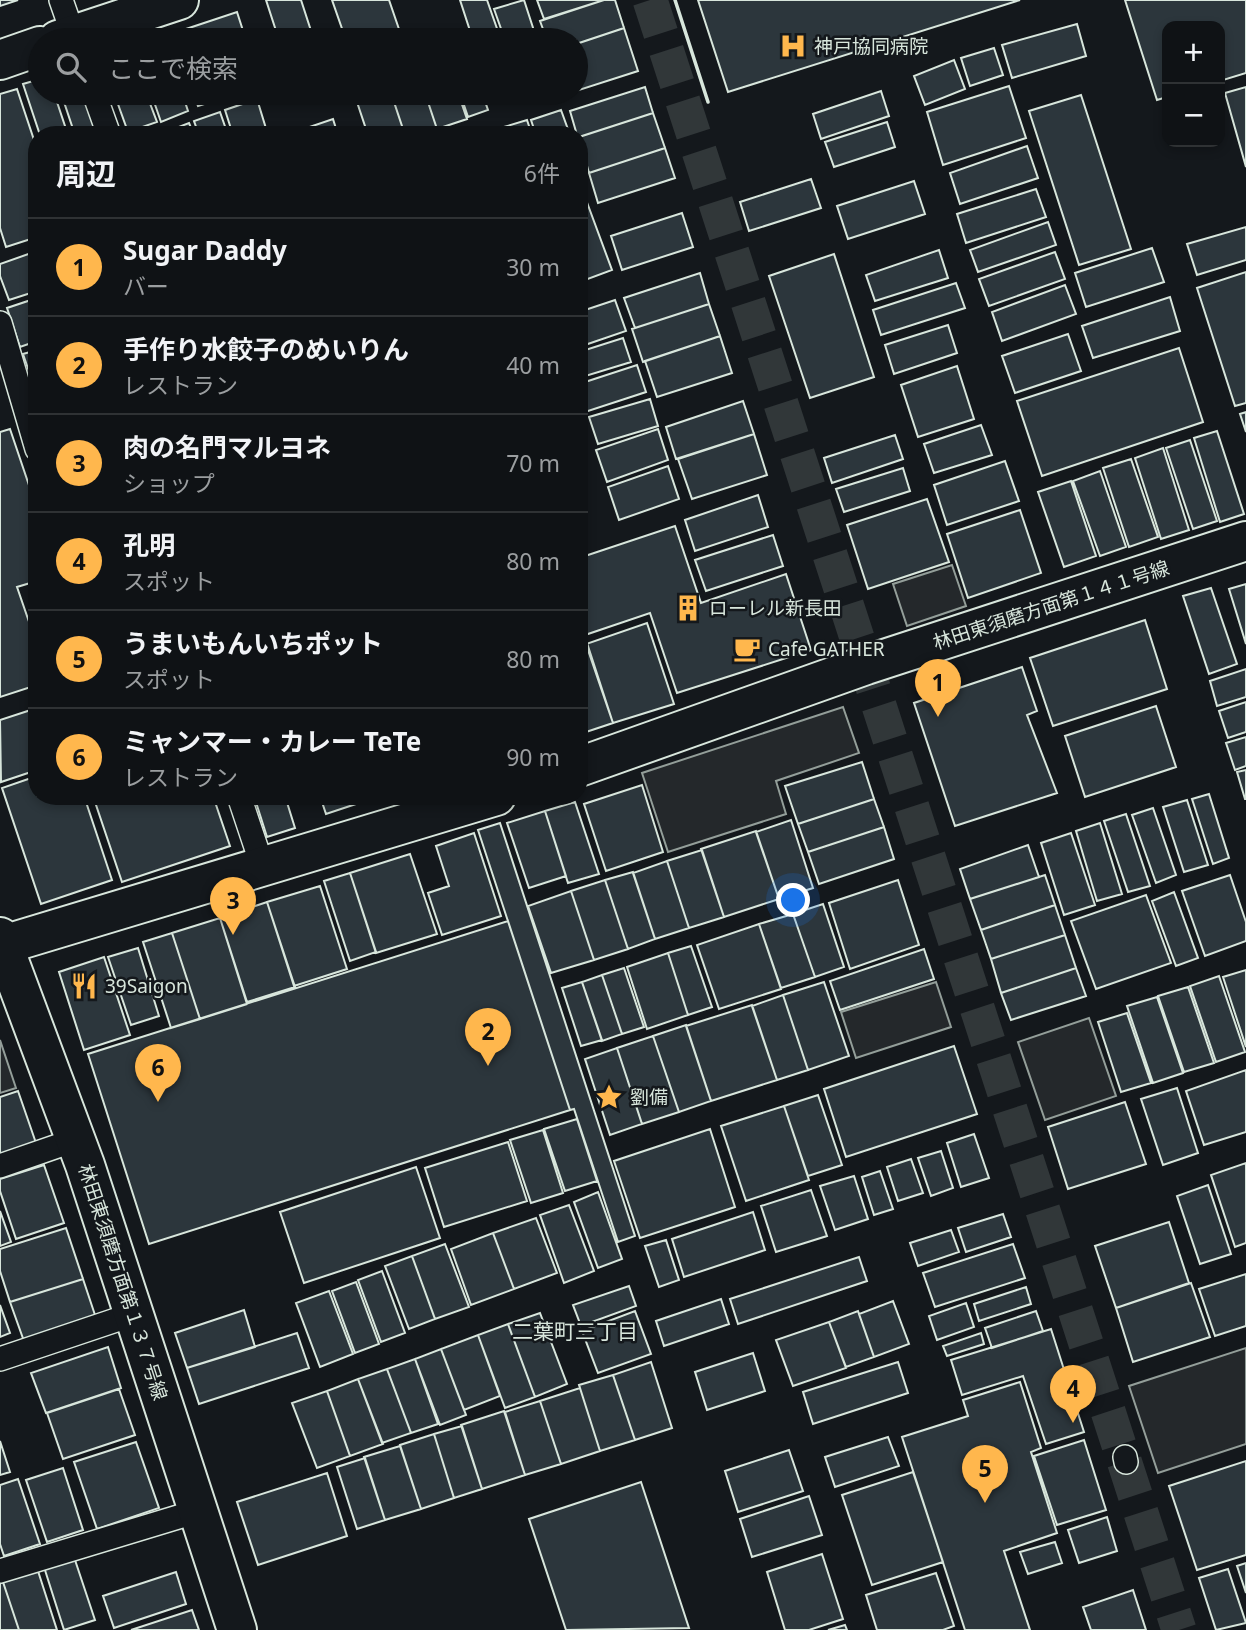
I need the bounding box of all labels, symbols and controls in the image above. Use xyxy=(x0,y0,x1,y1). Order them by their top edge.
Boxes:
map controls xyxy=(1162,21,1225,147)
button: + xyxy=(1162,21,1225,84)
search box xyxy=(28,28,588,105)
hospital icon: 神戸協同病院 xyxy=(778,31,808,61)
place label: 神戸協同病院 xyxy=(814,33,928,59)
icon: search xyxy=(52,48,90,86)
text: ここで検索 xyxy=(108,50,238,86)
button: − xyxy=(1162,84,1225,147)
text: 周辺 xyxy=(56,153,116,194)
text: 6件 xyxy=(524,157,560,189)
text: Sugar Daddy xyxy=(123,232,287,268)
text: 1 xyxy=(72,251,86,283)
text: 30 m xyxy=(506,251,560,283)
text: バー xyxy=(123,270,169,302)
text: 手作り水餃子のめいりん xyxy=(123,331,409,367)
text: 2 xyxy=(72,349,86,381)
text: 40 m xyxy=(506,349,560,381)
text: レストラン xyxy=(123,369,238,401)
text: 肉の名門マルヨネ xyxy=(123,429,331,465)
text: 3 xyxy=(72,447,86,479)
text: 70 m xyxy=(506,447,560,479)
text: ショップ xyxy=(123,467,215,499)
text: 孔明 xyxy=(123,527,175,563)
text: 4 xyxy=(72,545,86,577)
text: 80 m xyxy=(506,545,560,577)
street label: 林田東須磨方面第１４１号線 xyxy=(930,554,1172,656)
text: スポット xyxy=(123,565,215,597)
building icon: ローレル新長田 xyxy=(673,593,703,623)
place label: ローレル新長田 xyxy=(709,595,842,621)
text: うまいもんいちポット xyxy=(123,625,383,661)
cafe icon: Cafe GATHER xyxy=(732,634,762,664)
place label: Cafe GATHER xyxy=(768,636,885,662)
text: 5 xyxy=(72,643,86,675)
text: 80 m xyxy=(506,643,560,675)
pin: 1 xyxy=(915,659,961,717)
text: スポット xyxy=(123,663,215,695)
text: ミャンマー・カレー TeTe xyxy=(123,723,421,759)
text: 6 xyxy=(72,741,86,773)
text: 90 m xyxy=(506,741,560,773)
text: レストラン xyxy=(123,761,238,793)
pin: 3 xyxy=(210,877,256,935)
your location xyxy=(776,883,810,917)
restaurant icon: 39Saigon xyxy=(69,971,99,1001)
place label: 39Saigon xyxy=(105,973,188,999)
pin: 2 xyxy=(465,1008,511,1066)
pin: 6 xyxy=(135,1044,181,1102)
place icon: 劉備 xyxy=(594,1082,624,1112)
place label: 劉備 xyxy=(630,1084,668,1110)
street label: 林田東須磨方面第１３７号線 xyxy=(72,1161,174,1403)
district label: 二葉町三丁目 xyxy=(512,1317,638,1345)
pin: 4 xyxy=(1050,1365,1096,1423)
pin: 5 xyxy=(962,1445,1008,1503)

